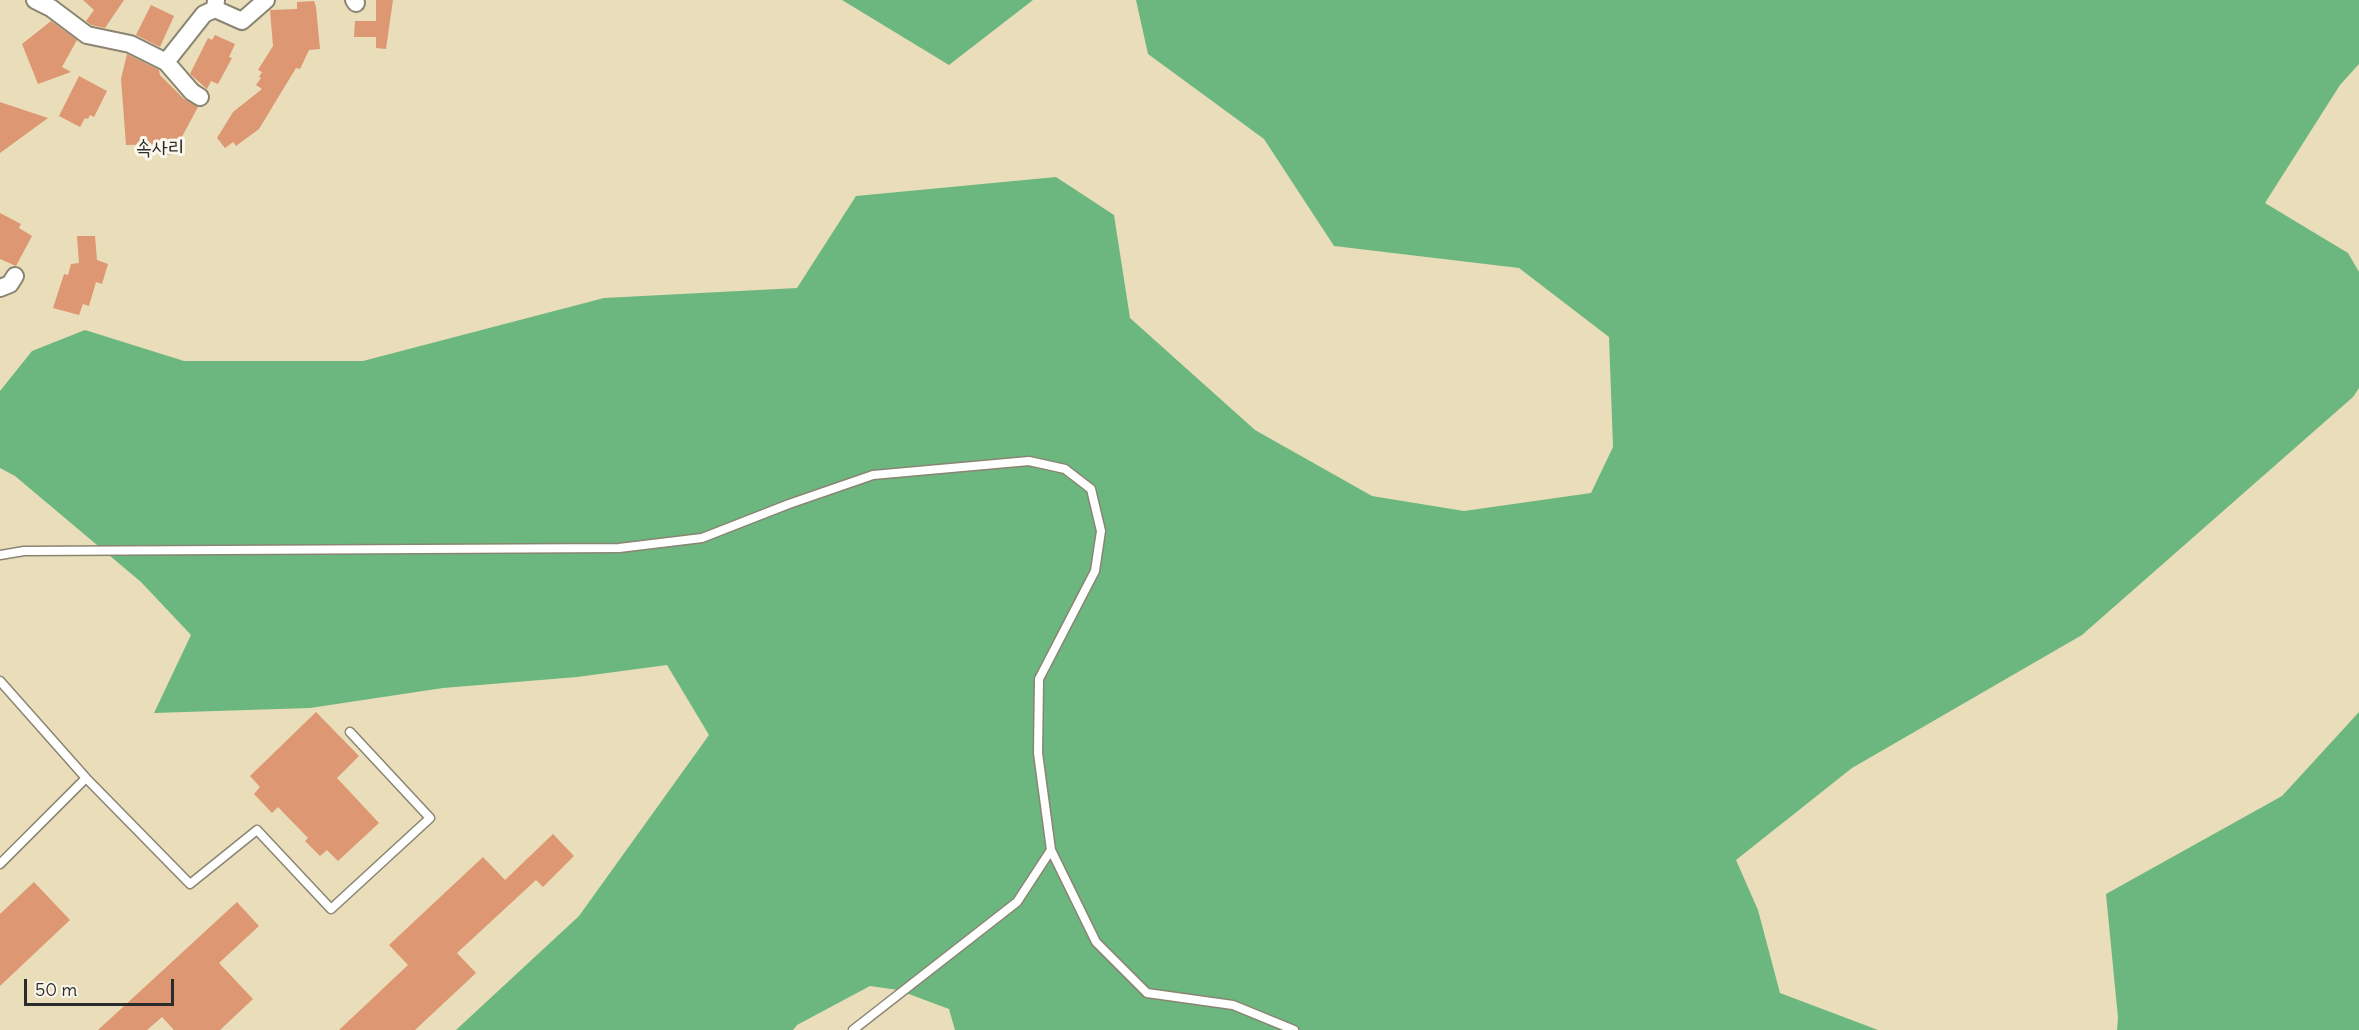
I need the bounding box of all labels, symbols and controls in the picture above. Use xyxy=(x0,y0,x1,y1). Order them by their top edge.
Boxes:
district label: 속사리 xyxy=(136,136,184,160)
scale bar xyxy=(27,967,177,1005)
text: 50 m xyxy=(35,978,77,1001)

